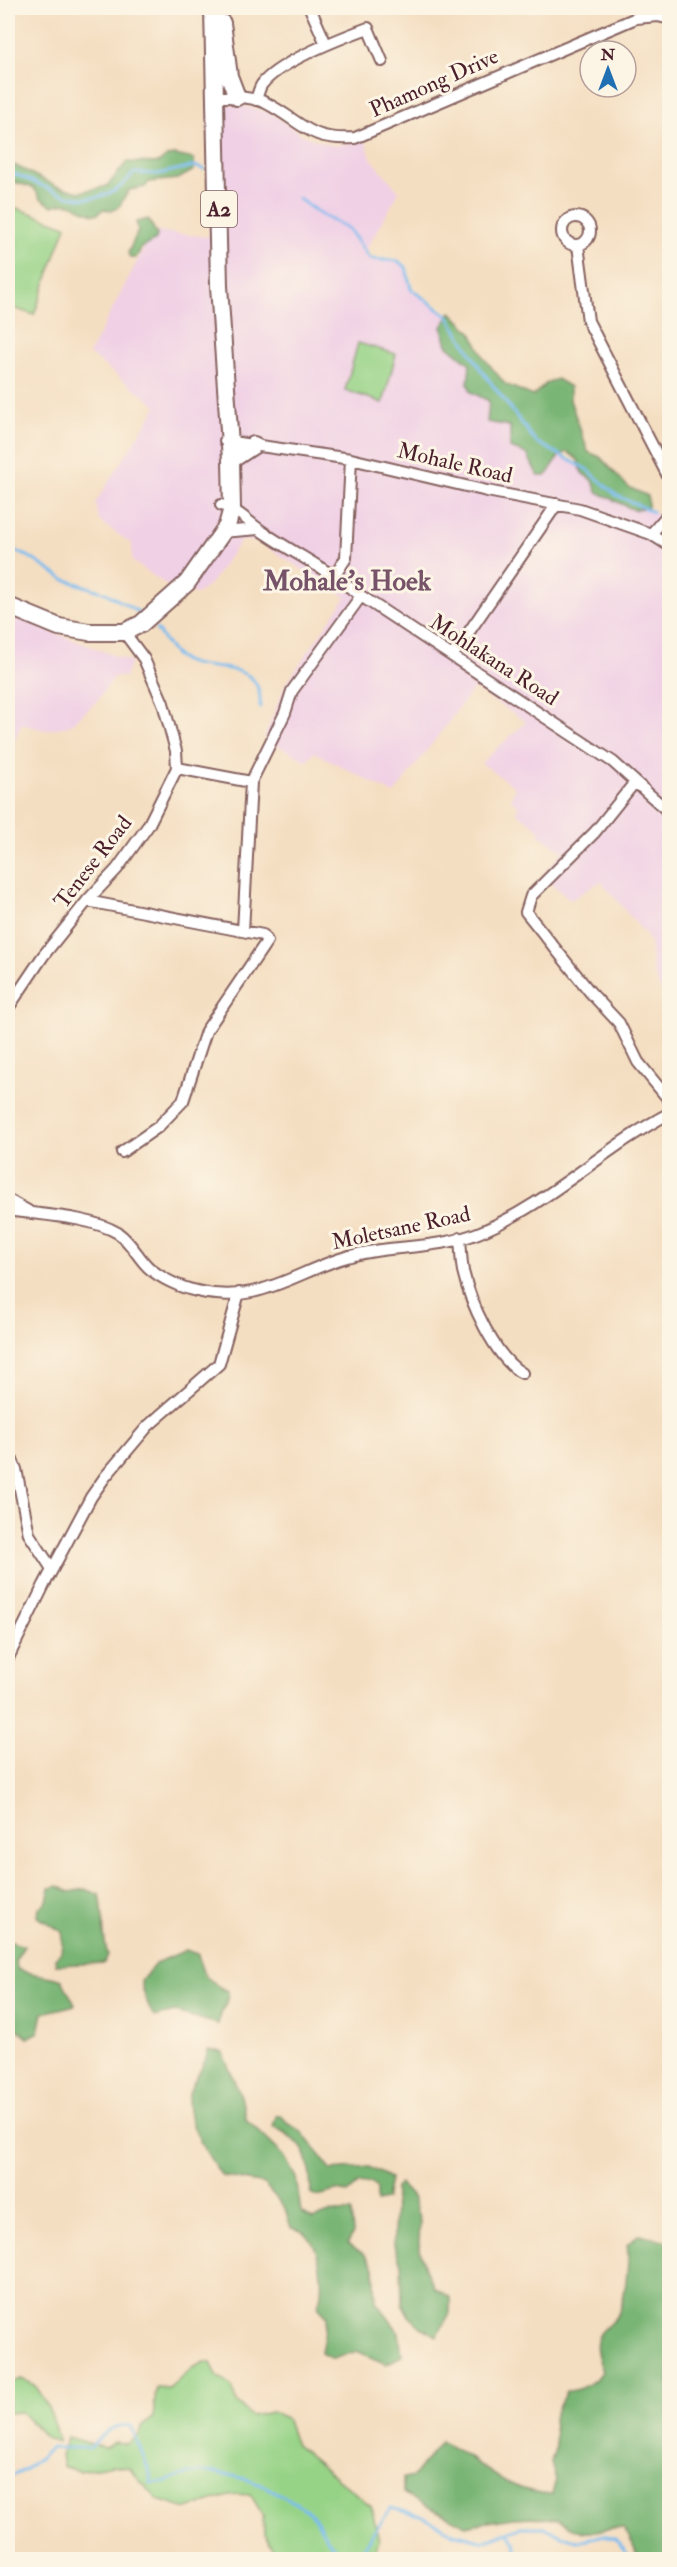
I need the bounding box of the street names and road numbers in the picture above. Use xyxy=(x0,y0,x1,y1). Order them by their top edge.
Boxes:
street label: Phamong Drive xyxy=(365,42,503,124)
road number: A2 xyxy=(201,191,237,227)
street label: Mohale Road xyxy=(395,436,515,490)
street label: Mohlakana Road xyxy=(424,608,564,712)
street label: Tenese Road xyxy=(48,810,138,914)
street label: Moletsane Road xyxy=(329,1200,473,1256)

